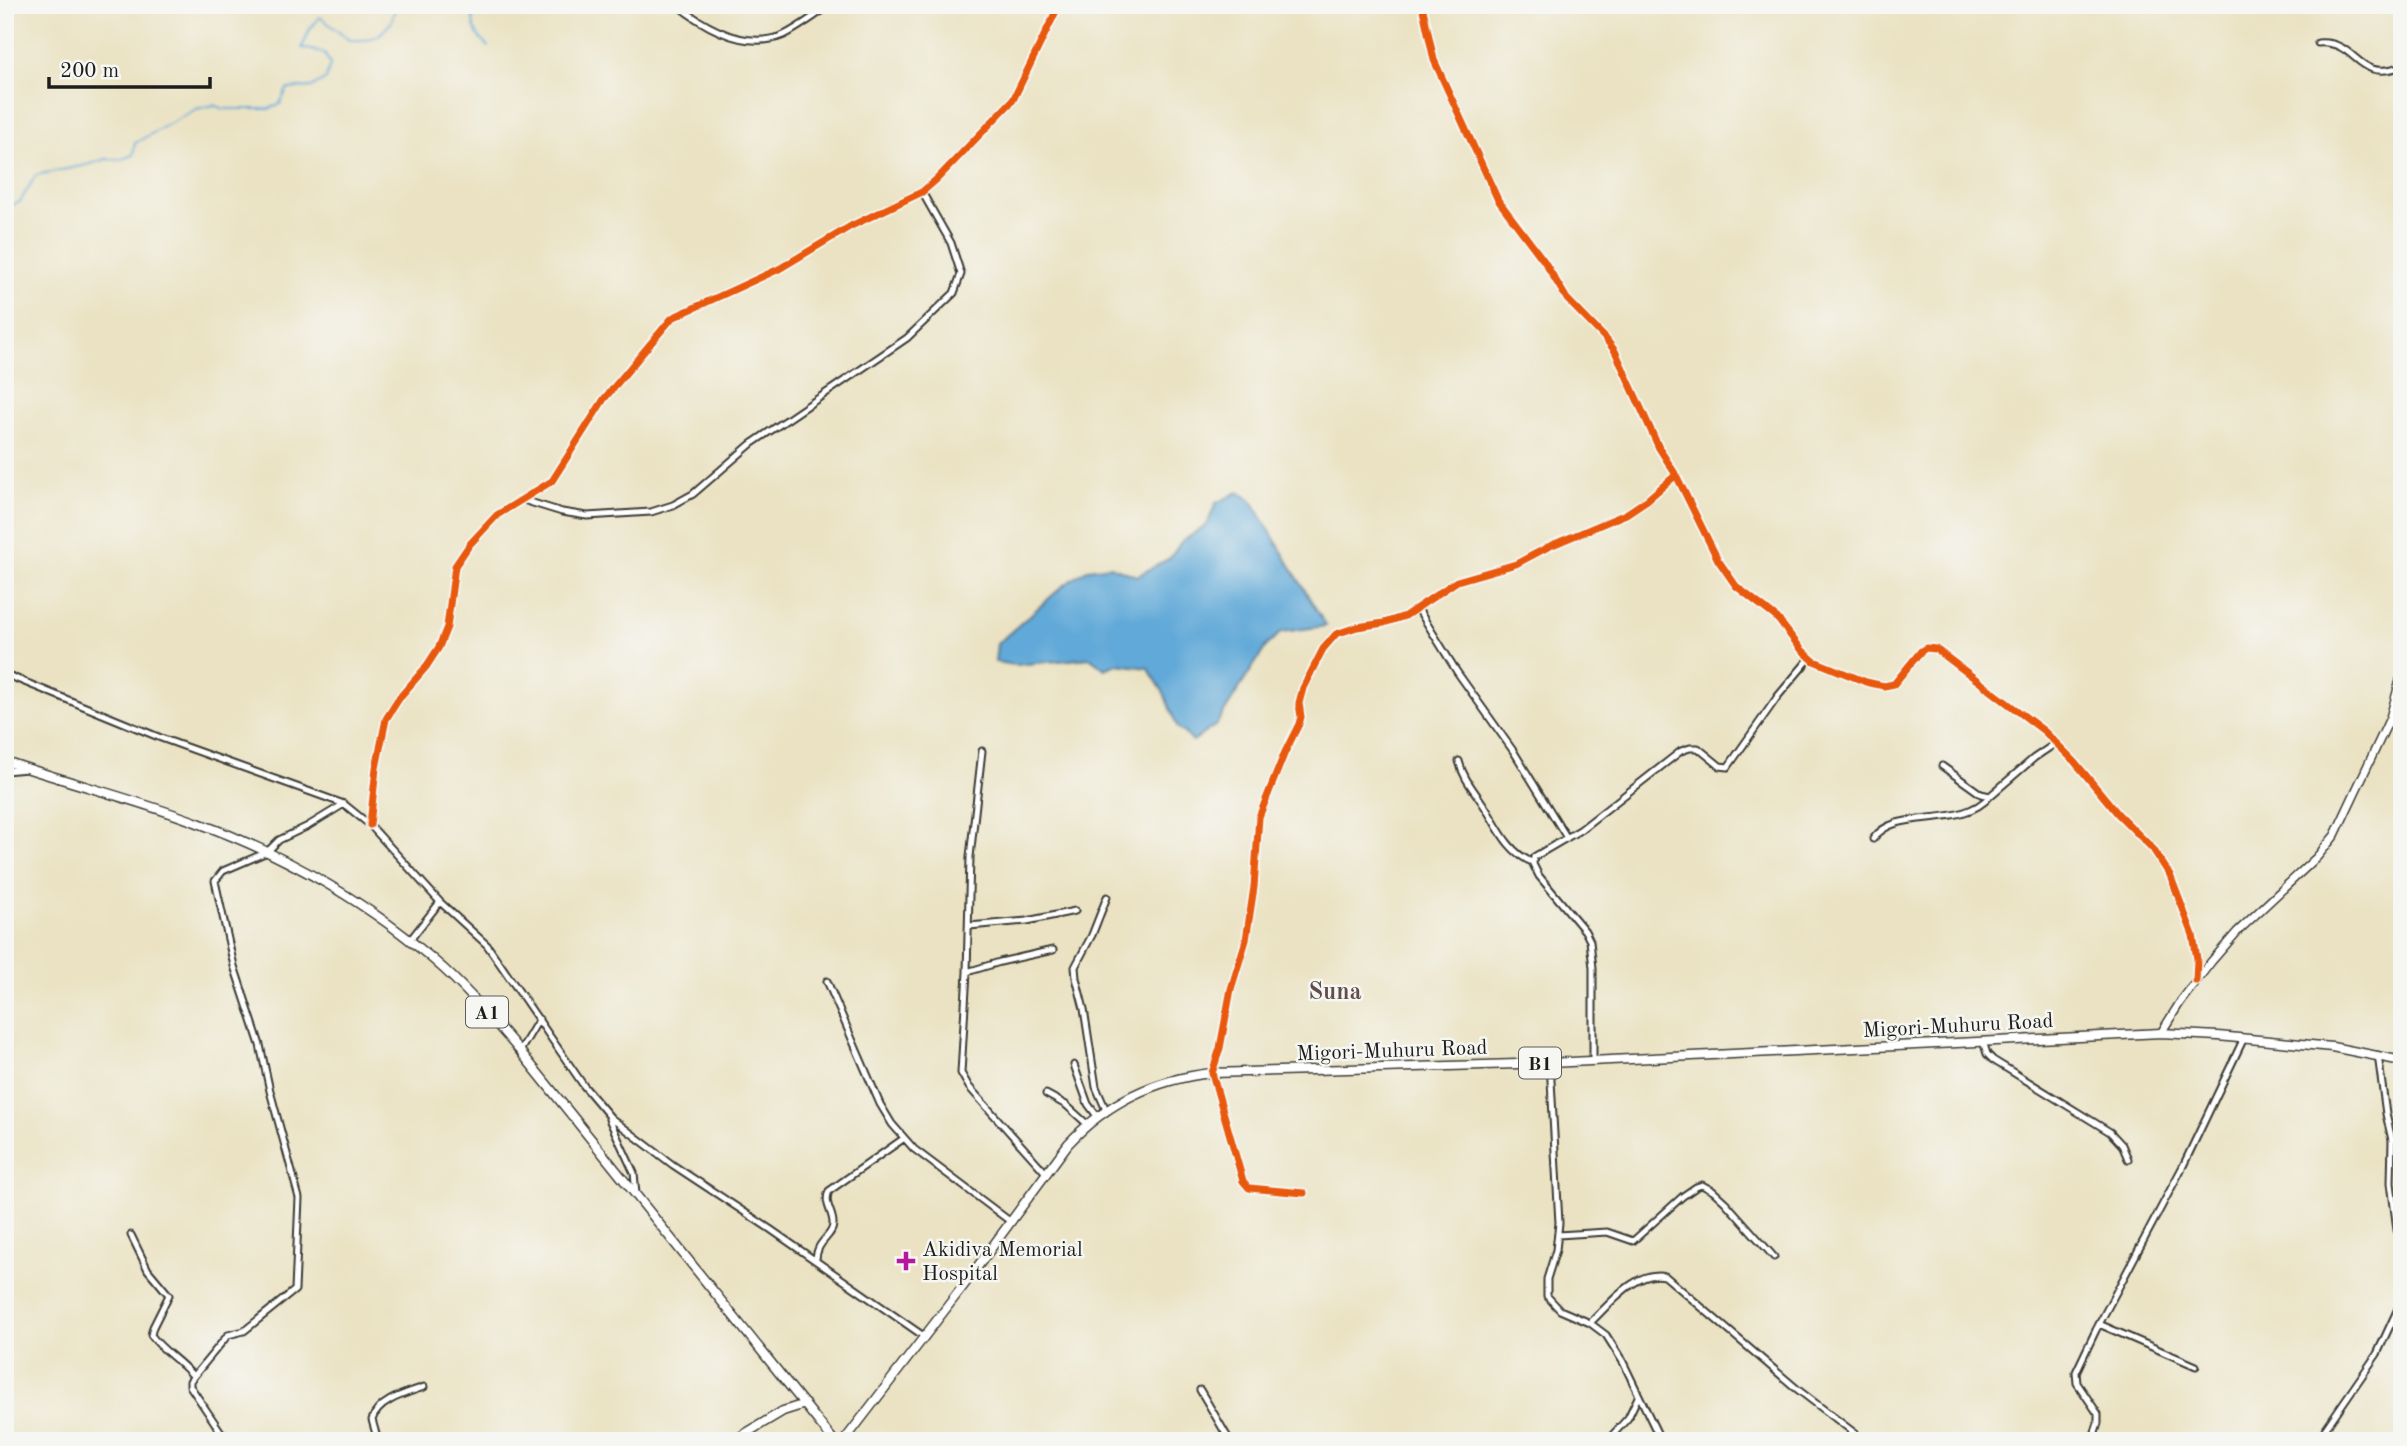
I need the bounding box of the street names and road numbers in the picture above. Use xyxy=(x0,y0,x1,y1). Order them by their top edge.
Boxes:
road number: A1 xyxy=(466,996,508,1028)
street label: Migori-Muhuru Road xyxy=(1862,1011,2054,1042)
street label: Migori-Muhuru Road xyxy=(1296,1038,1488,1065)
road number: B1 xyxy=(1519,1048,1561,1078)

